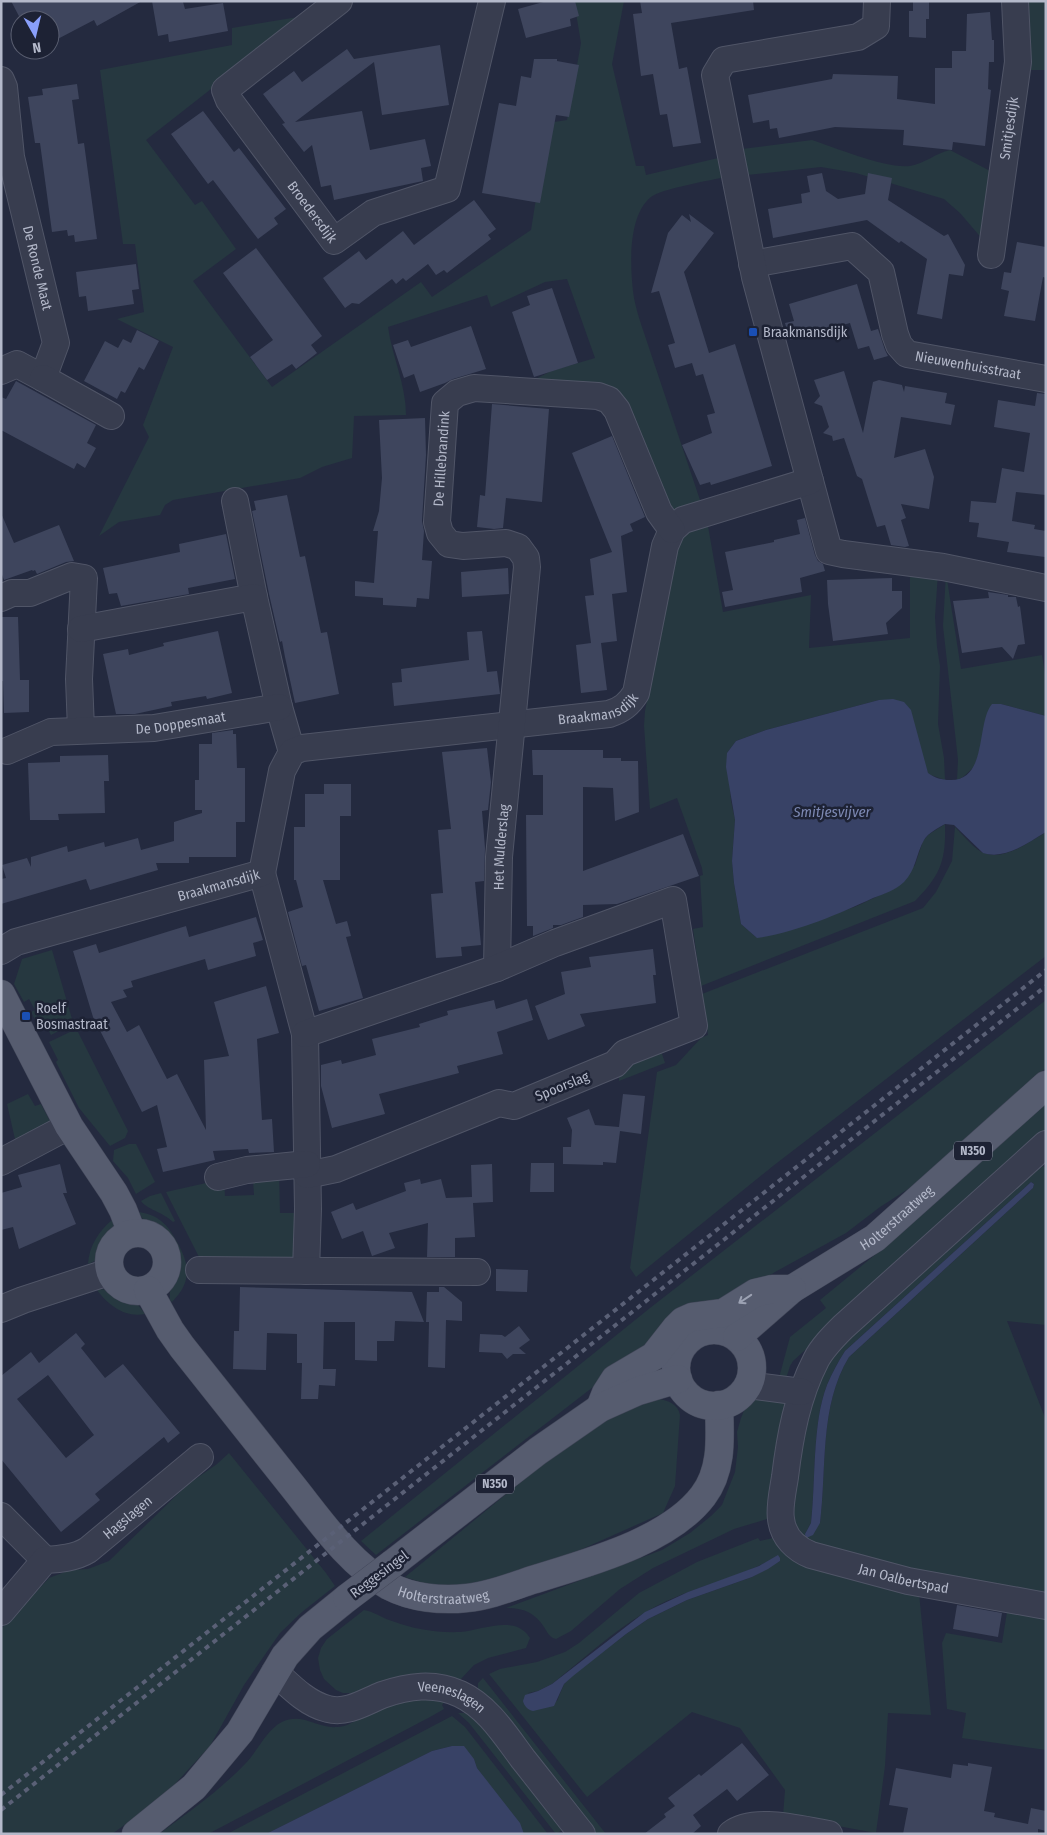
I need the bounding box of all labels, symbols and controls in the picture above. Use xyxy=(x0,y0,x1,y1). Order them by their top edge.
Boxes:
north arrow xyxy=(10,10,60,60)
text: N xyxy=(31,38,42,56)
street label: Smitjesdijk xyxy=(996,95,1022,161)
street label: Broedersdijk xyxy=(283,178,341,247)
street label: De Ronde Maat xyxy=(19,224,56,312)
place label: Braakmansdijk xyxy=(763,324,848,341)
marker: Braakmansdijk xyxy=(747,326,759,338)
street label: Nieuwenhuisstraat xyxy=(914,348,1023,383)
street label: De Hillebrandink xyxy=(430,410,453,507)
street label: Braakmansdijk xyxy=(557,690,642,729)
street label: De Doppesmaat xyxy=(135,708,227,738)
street label: Het Mulderslag xyxy=(490,803,513,890)
water label: Smitjesvijver xyxy=(792,803,872,821)
street label: Braakmansdijk xyxy=(176,866,262,905)
place label: Roelf Bosmastraat xyxy=(36,1000,108,1033)
marker: Roelf Bosmastraat xyxy=(20,1010,32,1022)
street label: Spoorslag xyxy=(533,1068,592,1105)
road number: N350 xyxy=(954,1142,992,1160)
street label: Holterstraatweg xyxy=(857,1182,937,1254)
one-way arrow xyxy=(738,1294,752,1305)
road number: N350 xyxy=(476,1475,514,1494)
street label: Hagslagen xyxy=(100,1492,156,1543)
street label: Reggesingel xyxy=(347,1547,412,1602)
street label: Jan Oalbertspad xyxy=(857,1560,950,1597)
street label: Holterstraatweg xyxy=(395,1583,491,1608)
street label: Veeneslagen xyxy=(417,1678,489,1717)

